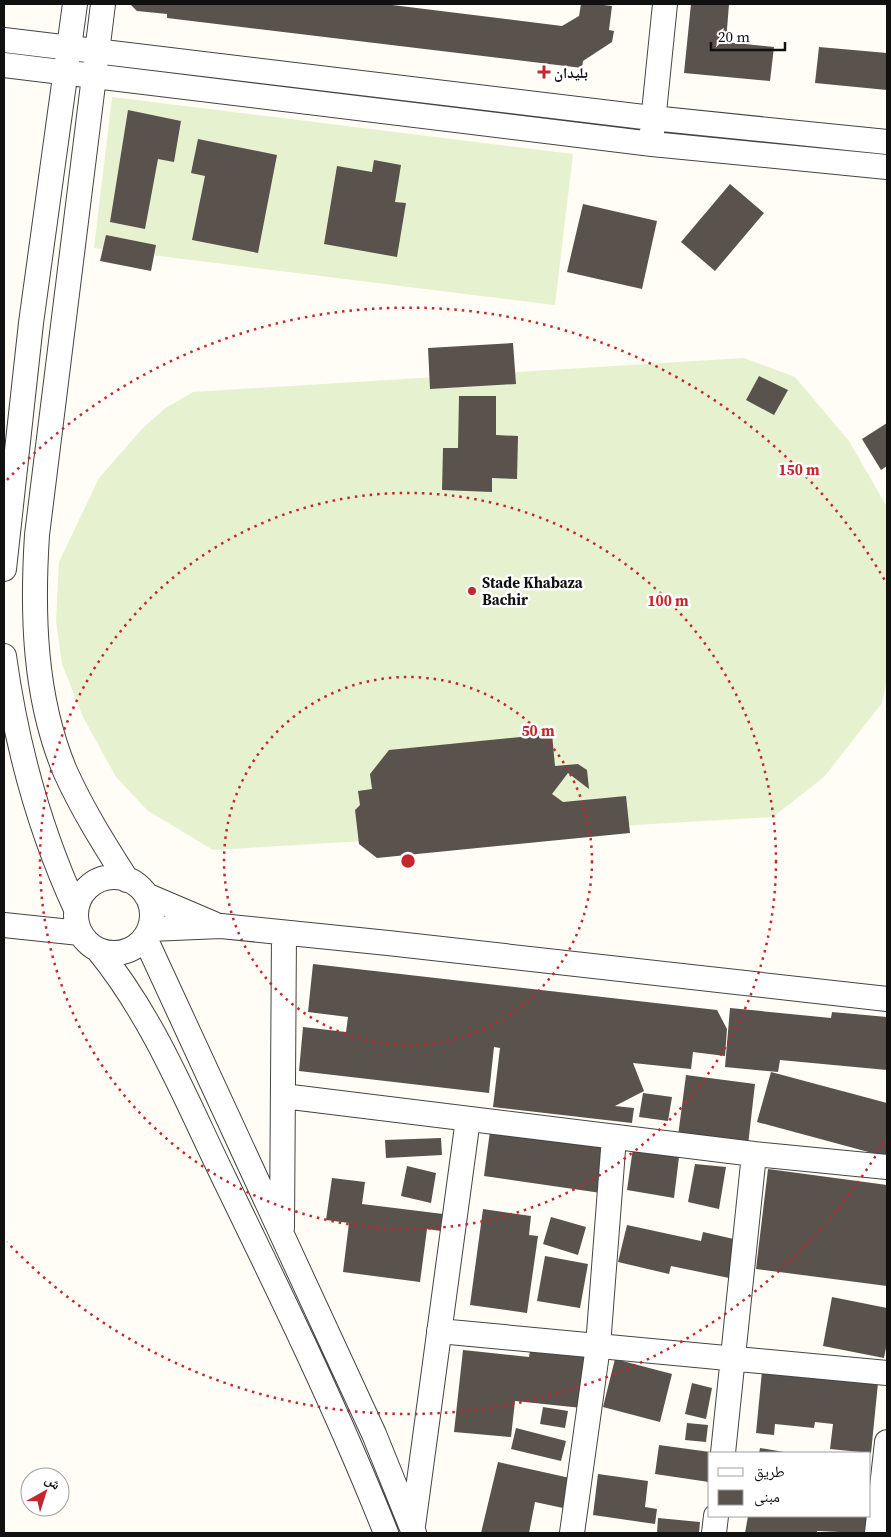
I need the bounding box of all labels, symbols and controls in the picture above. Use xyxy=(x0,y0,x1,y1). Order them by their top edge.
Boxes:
scale bar xyxy=(711,20,785,52)
text: 20 m xyxy=(718,26,750,47)
place label: بليدان xyxy=(554,62,588,83)
marker: بليدان xyxy=(538,66,550,78)
text: 150 m xyxy=(778,459,820,480)
place label: Stade Khabaza Bachir xyxy=(482,572,584,610)
marker: Stade Khabaza Bachir xyxy=(466,585,478,597)
text: 100 m xyxy=(647,590,689,611)
text: 50 m xyxy=(521,720,555,741)
centre of rings xyxy=(399,852,417,870)
legend xyxy=(708,1452,871,1517)
text: طريق xyxy=(754,1461,785,1482)
north arrow xyxy=(20,1467,70,1517)
text: ش xyxy=(41,1469,65,1494)
text: مبنى xyxy=(754,1486,780,1507)

